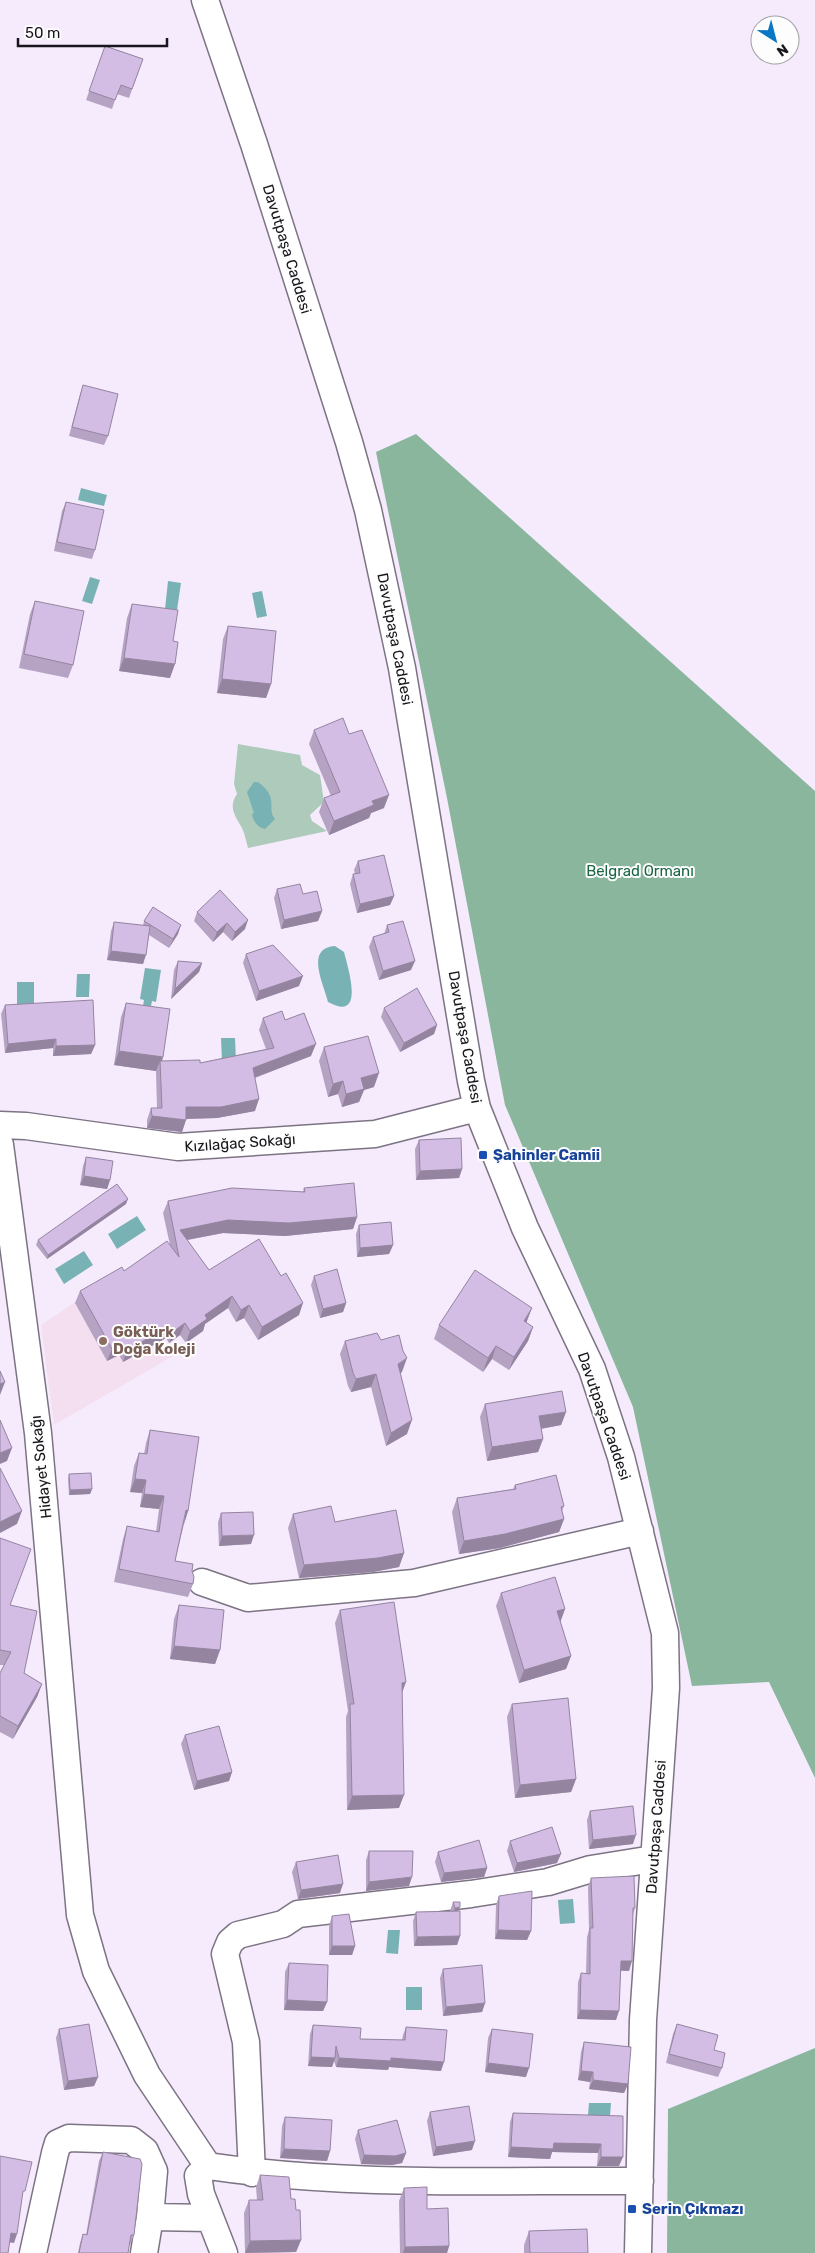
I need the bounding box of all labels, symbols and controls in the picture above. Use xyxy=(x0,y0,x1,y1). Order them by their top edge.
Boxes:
scale bar xyxy=(18,15,166,47)
north arrow xyxy=(750,15,800,65)
text: 50 m xyxy=(25,24,60,42)
text: N xyxy=(773,40,791,60)
street label: Davutpaşa Caddesi xyxy=(259,182,315,316)
street label: Davutpaşa Caddesi xyxy=(373,571,417,707)
park label: Belgrad Ormanı xyxy=(586,862,694,880)
street label: Davutpaşa Caddesi xyxy=(444,969,486,1105)
street label: Kızılağaç Sokağı xyxy=(184,1130,296,1156)
place label: Şahinler Camii xyxy=(493,1146,600,1164)
marker: Şahinler Camii xyxy=(477,1149,489,1161)
place label: Göktürk Doğa Koleji xyxy=(113,1323,195,1358)
marker: Göktürk Doğa Koleji xyxy=(97,1335,109,1347)
street label: Davutpaşa Caddesi xyxy=(574,1350,634,1482)
street label: Hidayet Sokağı xyxy=(27,1415,55,1519)
street label: Davutpaşa Caddesi xyxy=(642,1759,670,1895)
place label: Serin Çıkmazı xyxy=(642,2200,744,2218)
marker: Serin Çıkmazı xyxy=(626,2203,638,2215)

